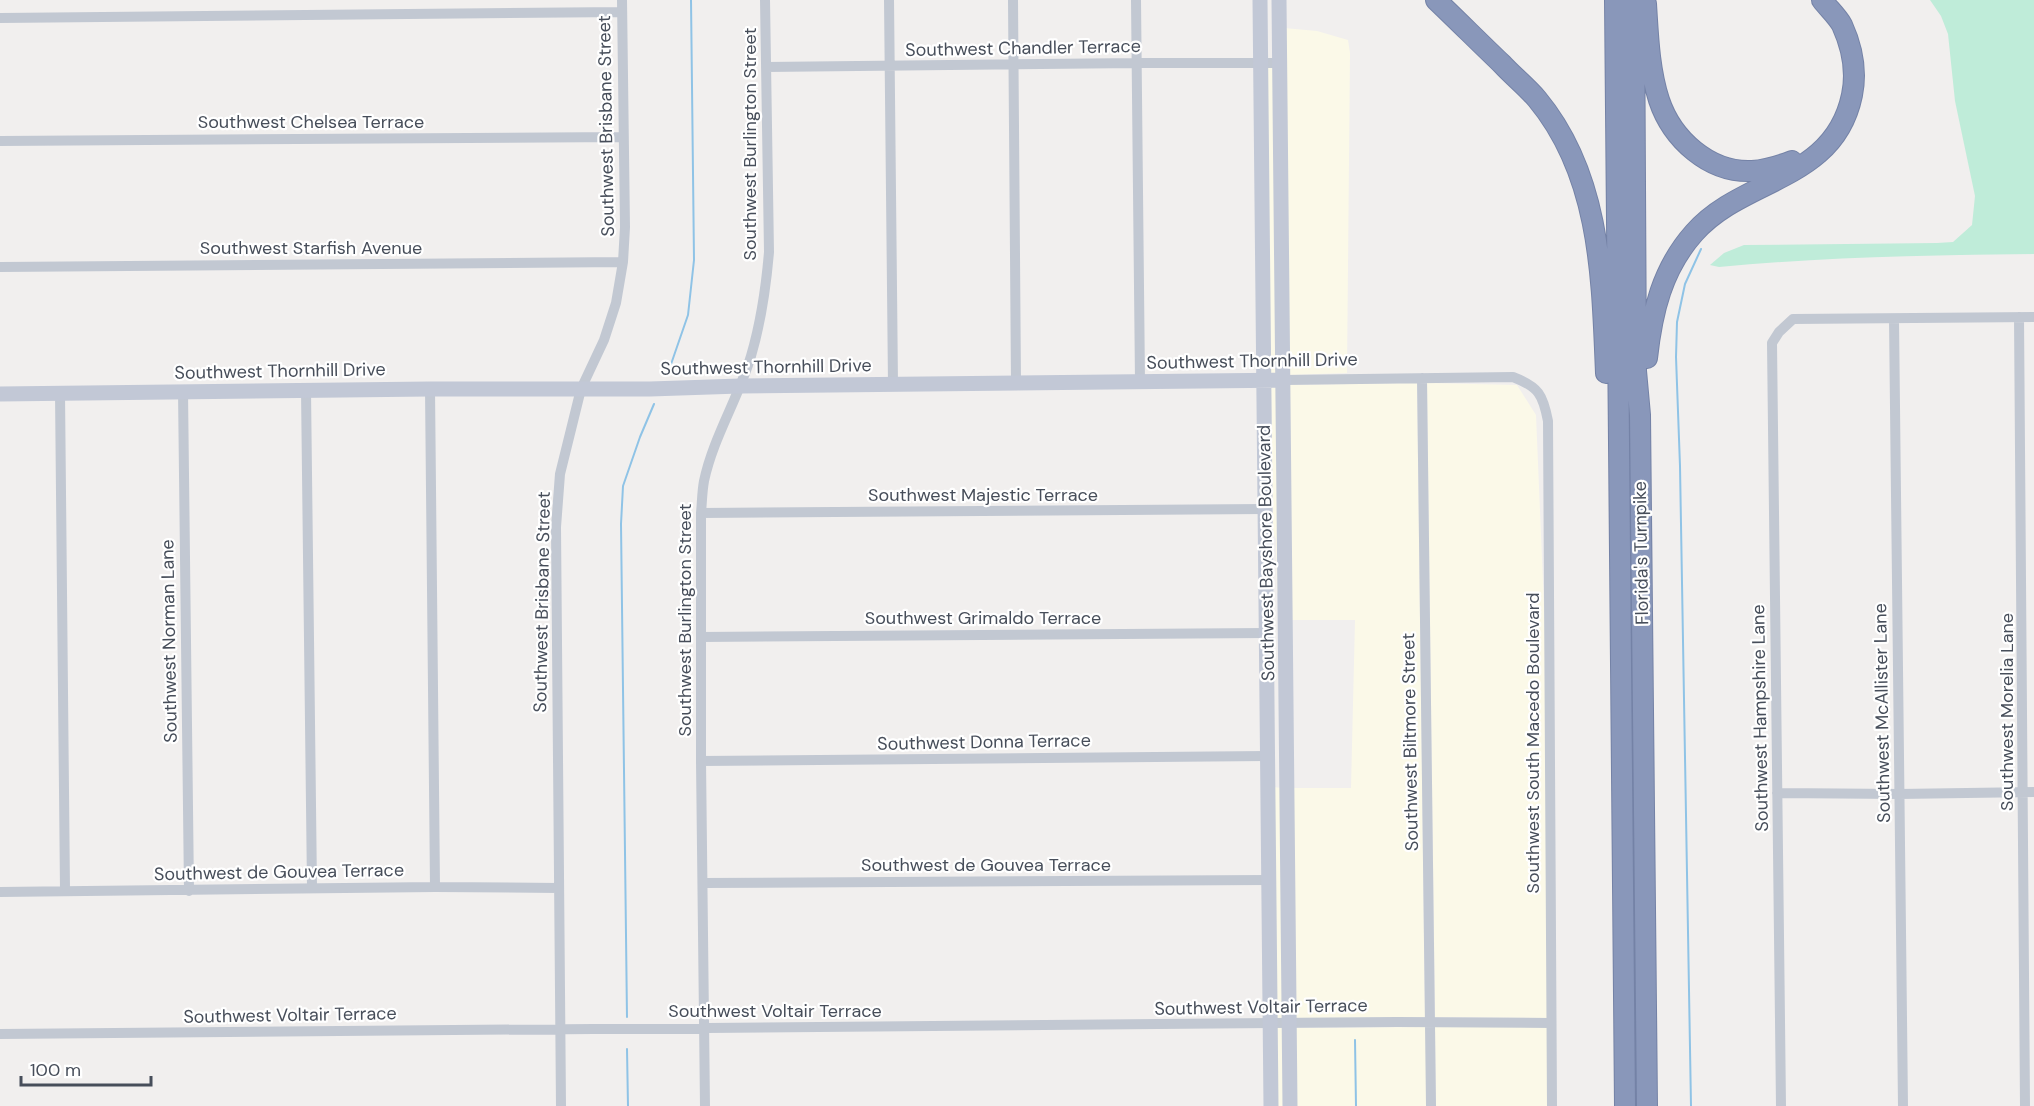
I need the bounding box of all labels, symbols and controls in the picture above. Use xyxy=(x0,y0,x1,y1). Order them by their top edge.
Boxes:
street label: Southwest Brisbane Street xyxy=(592,15,620,237)
street label: Southwest Burlington Street xyxy=(738,27,762,261)
street label: Southwest Chandler Terrace xyxy=(905,34,1141,62)
street label: Southwest Chelsea Terrace xyxy=(198,110,424,134)
street label: Southwest Starfish Avenue xyxy=(200,236,422,260)
street label: Southwest Thornhill Drive xyxy=(1146,347,1358,375)
street label: Southwest Thornhill Drive xyxy=(660,353,872,381)
street label: Southwest Thornhill Drive xyxy=(174,357,386,385)
street label: Southwest Bayshore Boulevard xyxy=(1252,425,1280,681)
street label: Florida's Turnpike xyxy=(1628,481,1654,625)
street label: Southwest Majestic Terrace xyxy=(868,483,1098,507)
street label: Southwest Brisbane Street xyxy=(528,491,556,713)
street label: Southwest Burlington Street xyxy=(673,503,697,737)
street label: Southwest Norman Lane xyxy=(155,539,183,743)
street label: Southwest South Macedo Boulevard xyxy=(1521,593,1545,893)
street label: Southwest McAllister Lane xyxy=(1868,603,1896,823)
street label: Southwest Hampshire Lane xyxy=(1746,604,1774,832)
street label: Southwest Grimaldo Terrace xyxy=(865,606,1101,630)
street label: Southwest Morelia Lane xyxy=(1995,613,2019,811)
street label: Southwest Biltmore Street xyxy=(1396,633,1424,851)
street label: Southwest Donna Terrace xyxy=(877,728,1091,756)
street label: Southwest de Gouvea Terrace xyxy=(861,853,1111,877)
street label: Southwest de Gouvea Terrace xyxy=(154,858,404,886)
street label: Southwest Voltair Terrace xyxy=(1154,993,1368,1021)
street label: Southwest Voltair Terrace xyxy=(668,999,882,1023)
street label: Southwest Voltair Terrace xyxy=(183,1001,397,1029)
scale bar xyxy=(21,1049,152,1087)
text: 100 m xyxy=(30,1058,81,1082)

